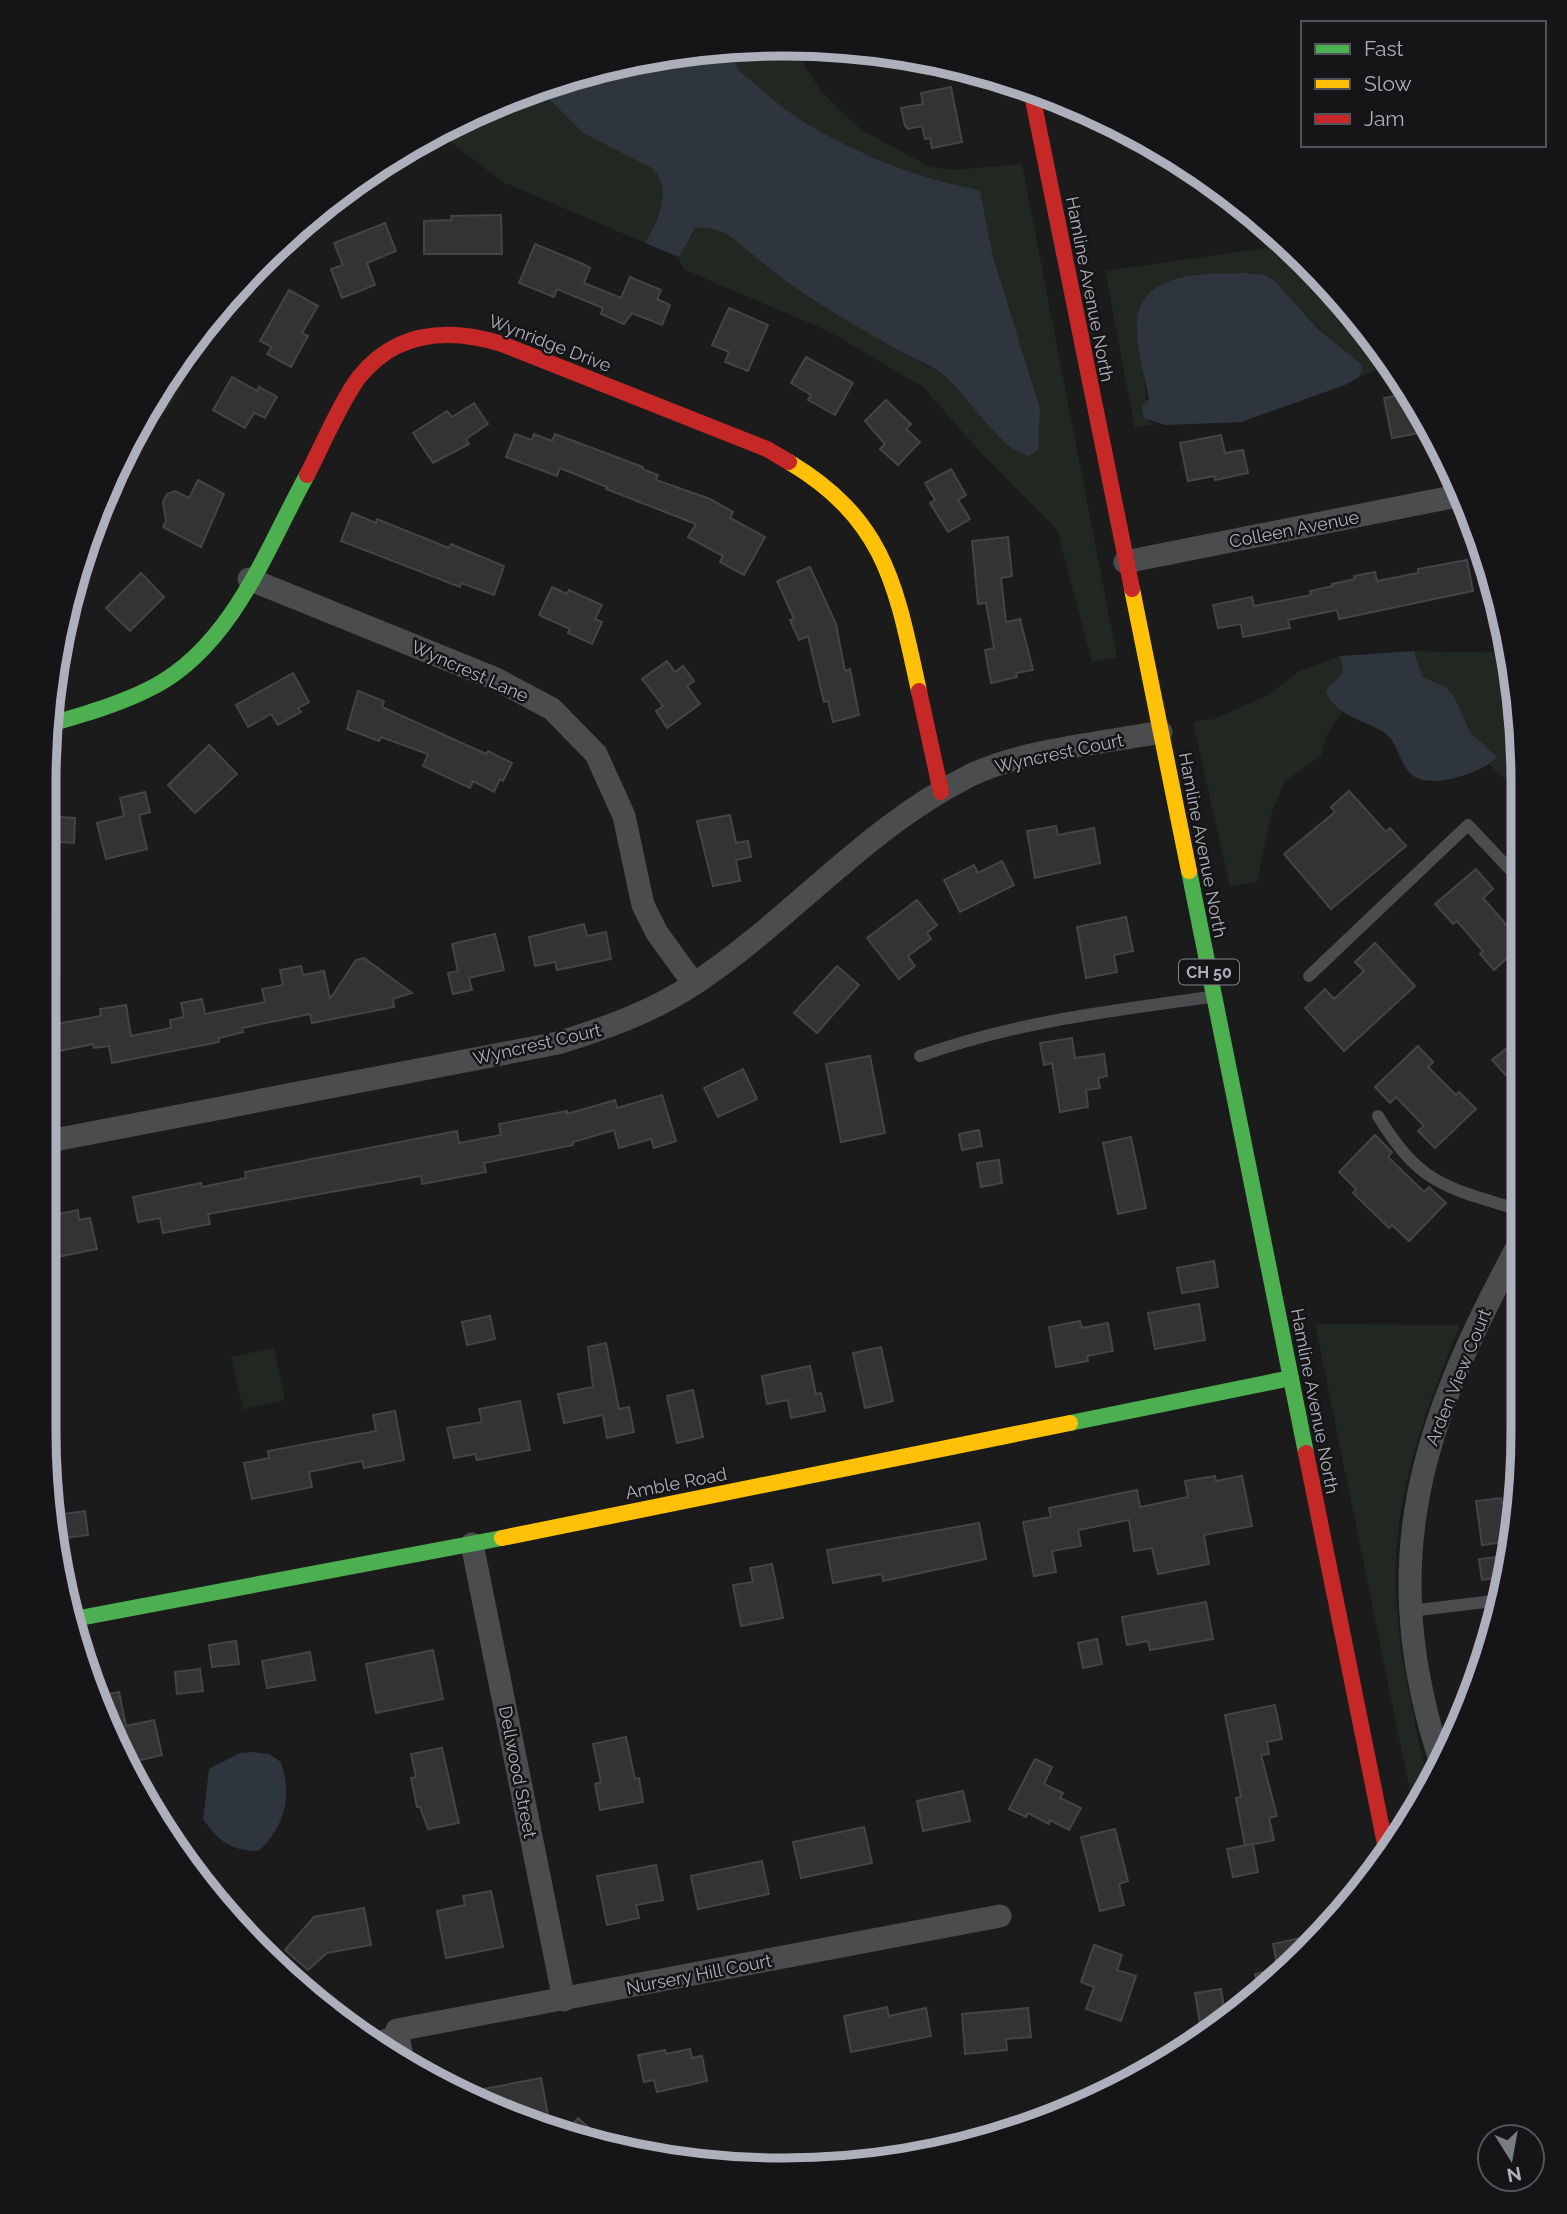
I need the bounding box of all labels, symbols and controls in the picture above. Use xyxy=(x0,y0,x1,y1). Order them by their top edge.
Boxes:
legend xyxy=(1301,21,1546,147)
text: Fast xyxy=(1364,36,1404,61)
text: Slow xyxy=(1364,71,1412,96)
text: Jam xyxy=(1364,106,1405,131)
street label: Hamline Avenue North xyxy=(1062,194,1118,384)
street label: Wynridge Drive xyxy=(486,310,615,376)
street label: Colleen Avenue xyxy=(1227,506,1361,552)
street label: Wyncrest Lane xyxy=(408,636,532,706)
street label: Wyncrest Court xyxy=(993,729,1125,777)
street label: Hamline Avenue North xyxy=(1175,750,1231,940)
road number: CH 50 xyxy=(1179,960,1239,984)
street label: Wyncrest Court xyxy=(471,1019,603,1069)
street label: Arden View Court xyxy=(1421,1305,1495,1449)
street label: Hamline Avenue North xyxy=(1287,1306,1343,1496)
street label: Amble Road xyxy=(623,1463,729,1503)
street label: Dellwood Street xyxy=(495,1704,541,1840)
street label: Nursery Hill Court xyxy=(625,1950,773,1998)
north arrow xyxy=(1476,2123,1546,2193)
text: N xyxy=(1505,2163,1523,2187)

